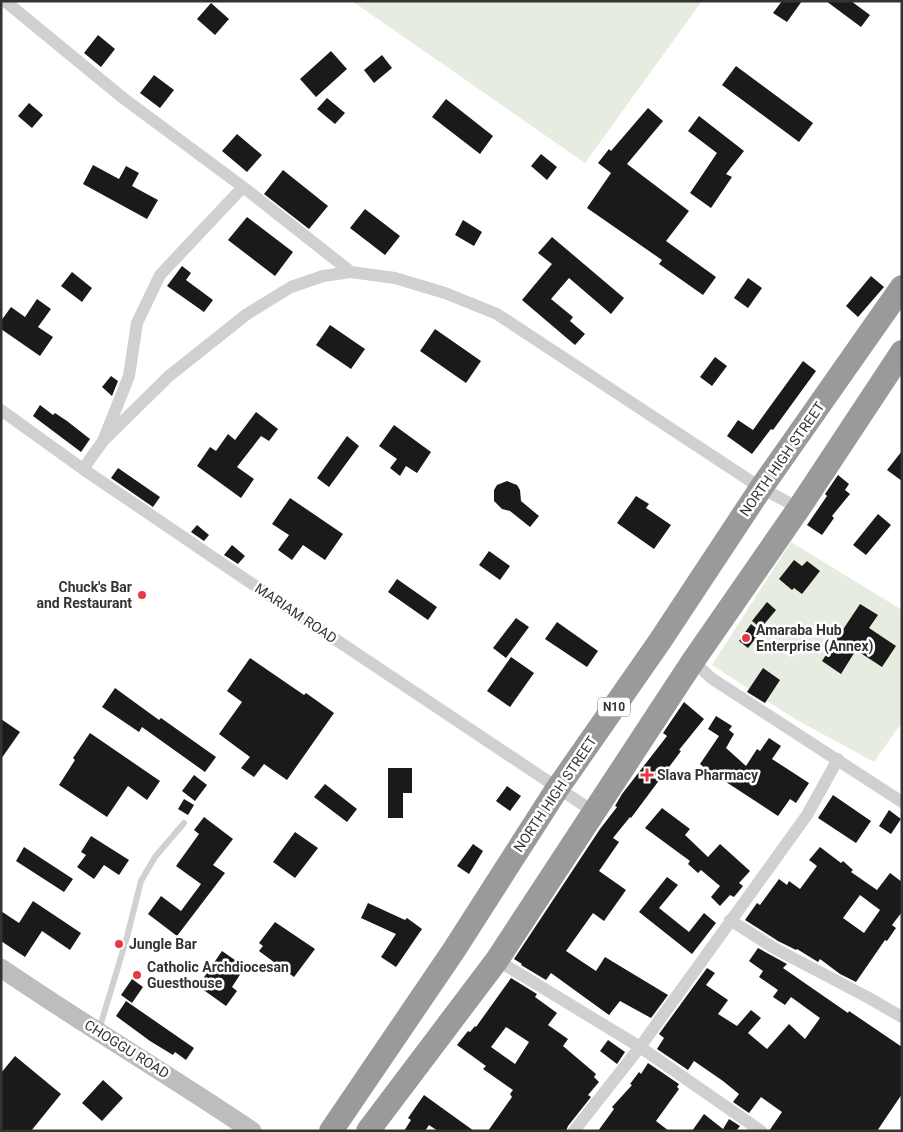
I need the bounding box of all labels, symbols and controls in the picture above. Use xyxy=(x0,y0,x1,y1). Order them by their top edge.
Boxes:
street label: NORTH HIGH STREET xyxy=(736,398,828,519)
place label: Chuck's Bar and Restaurant xyxy=(37,579,132,611)
street label: MARIAM ROAD xyxy=(252,580,340,646)
marker: Chuck's Bar and Restaurant xyxy=(136,589,148,601)
place label: Amaraba Hub Enterprise (Annex) xyxy=(756,622,874,655)
marker: Amaraba Hub Enterprise (Annex) xyxy=(740,632,752,644)
road number: N10 xyxy=(598,698,630,716)
street label: NORTH HIGH STREET xyxy=(510,733,600,855)
place label: Slava Pharmacy xyxy=(657,767,759,783)
marker: Slava Pharmacy xyxy=(641,769,653,781)
place label: Jungle Bar xyxy=(129,936,197,952)
marker: Jungle Bar xyxy=(113,938,125,950)
place label: Catholic Archdiocesan Guesthouse xyxy=(147,959,289,991)
marker: Catholic Archdiocesan Guesthouse xyxy=(131,969,143,981)
street label: CHOGGU ROAD xyxy=(82,1017,172,1081)

